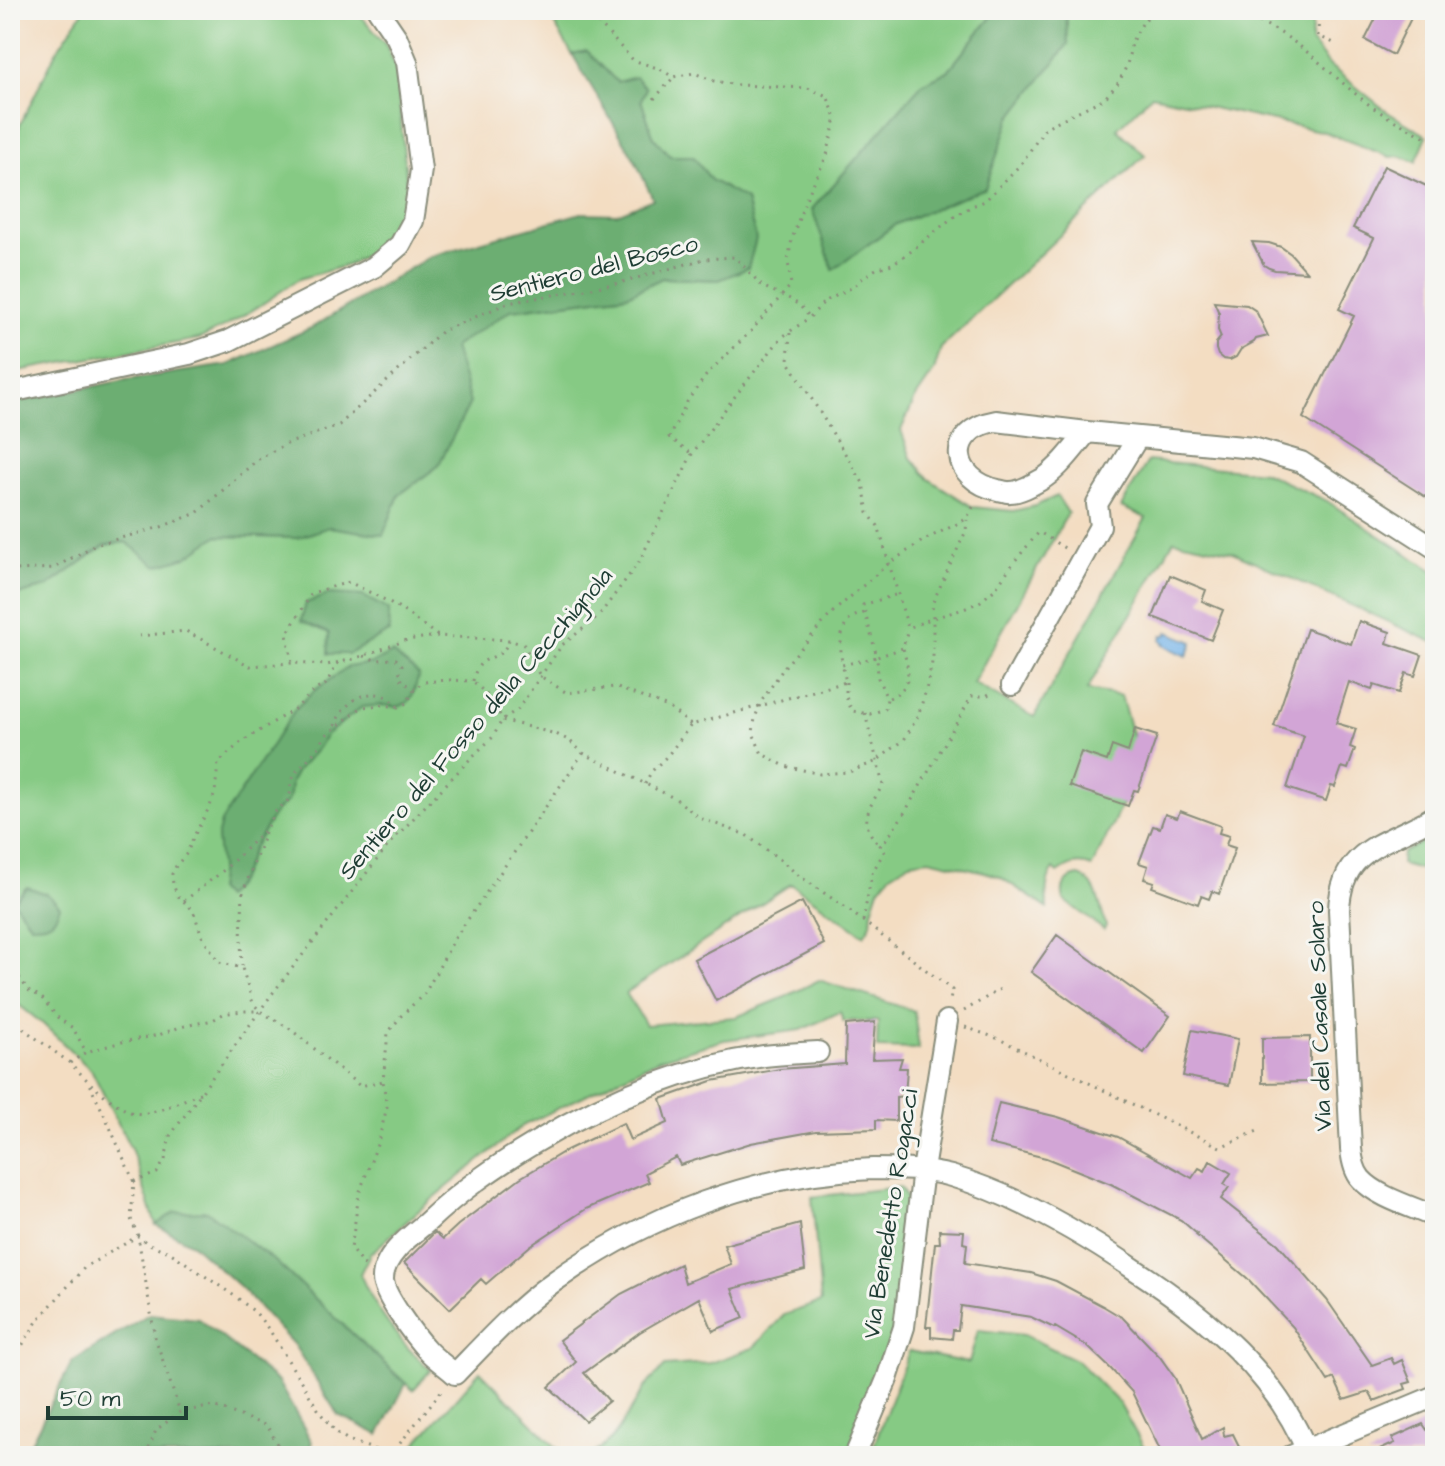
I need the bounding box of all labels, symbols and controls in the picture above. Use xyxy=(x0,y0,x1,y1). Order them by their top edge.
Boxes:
street label: Sentiero del Bosco xyxy=(487,227,702,311)
street label: Sentiero del Fosso della Cecchignola xyxy=(331,561,622,888)
street label: Via del Casale Solaro xyxy=(1299,900,1341,1132)
street label: Via Benedetto Rogacci xyxy=(854,1086,929,1342)
scale bar xyxy=(48,1370,186,1420)
text: 50 m xyxy=(60,1382,121,1416)

